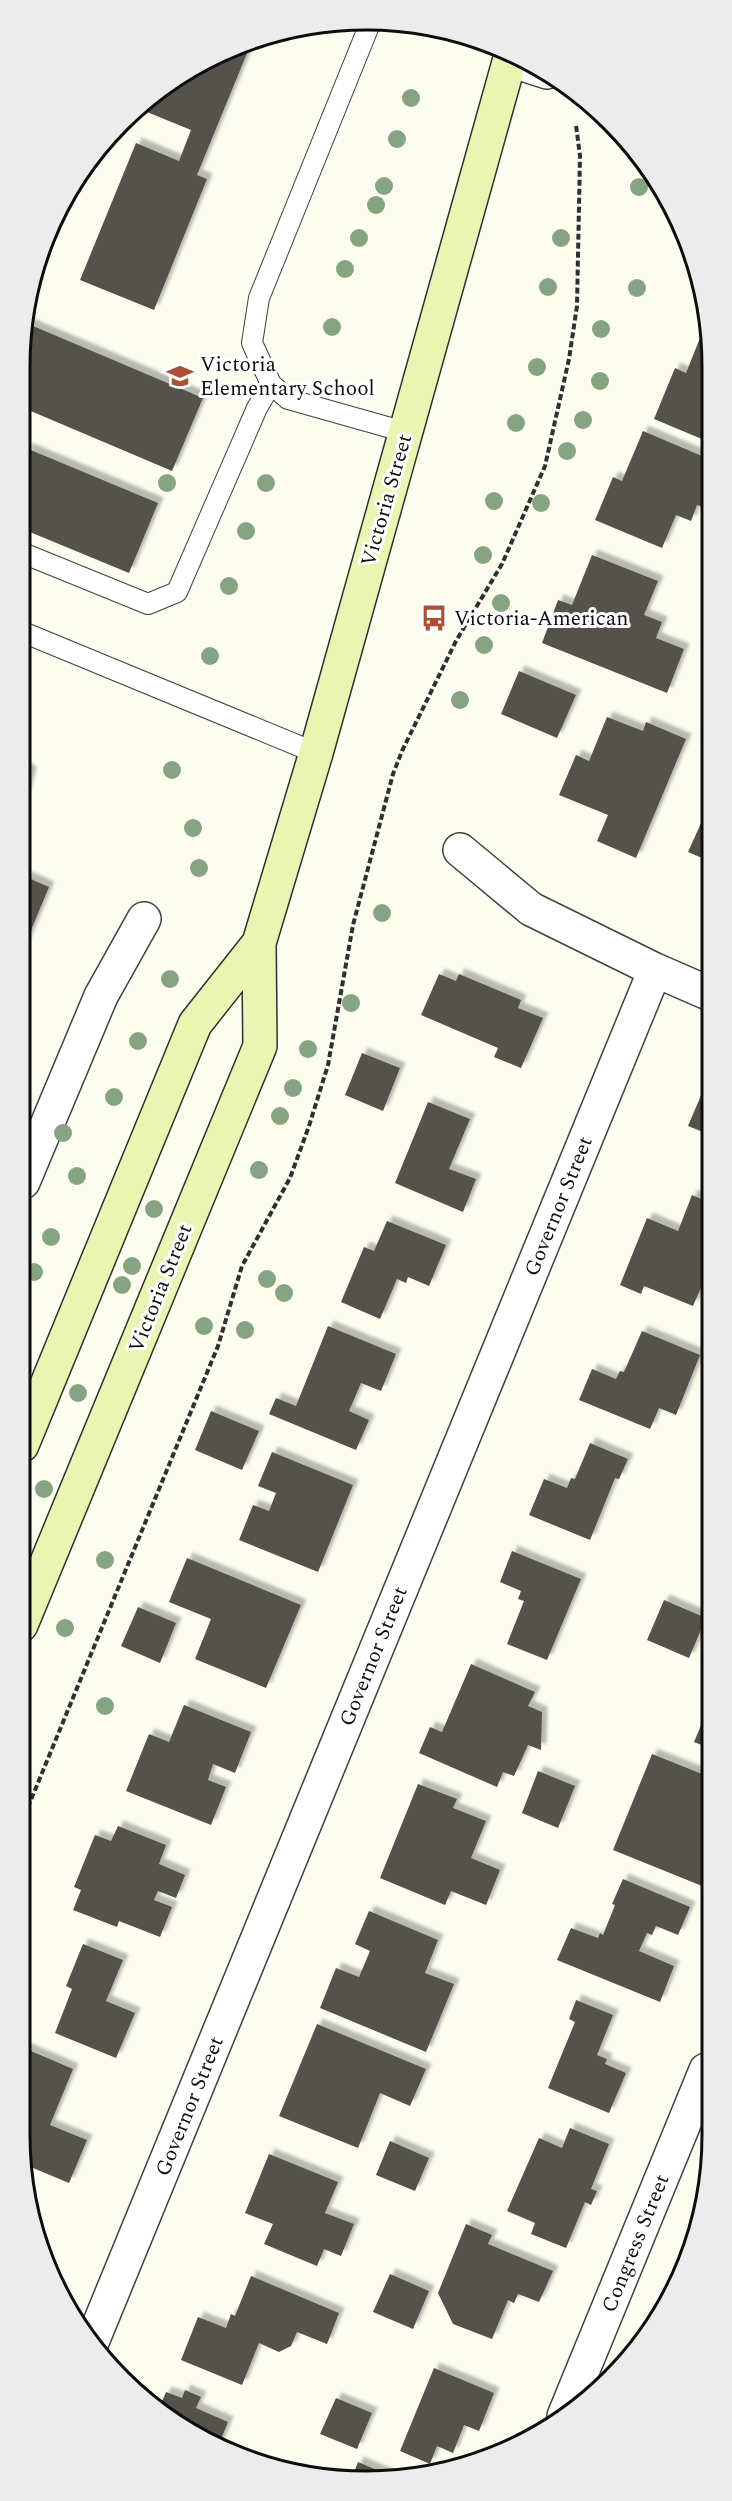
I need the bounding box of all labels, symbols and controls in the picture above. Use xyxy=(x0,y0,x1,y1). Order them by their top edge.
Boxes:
place label: Victoria Elementary School xyxy=(200,349,375,405)
school or university icon: Victoria Elementary School xyxy=(165,361,195,391)
street label: Victoria Street xyxy=(353,430,421,570)
bus stop icon: Victoria-American xyxy=(419,603,449,633)
place label: Victoria-American xyxy=(454,603,628,635)
street label: Governor Street xyxy=(516,1132,602,1281)
street label: Victoria Street xyxy=(121,1219,201,1358)
street label: Governor Street xyxy=(331,1582,417,1731)
street label: Governor Street xyxy=(147,2032,233,2181)
street label: Congress Street xyxy=(594,2169,678,2317)

